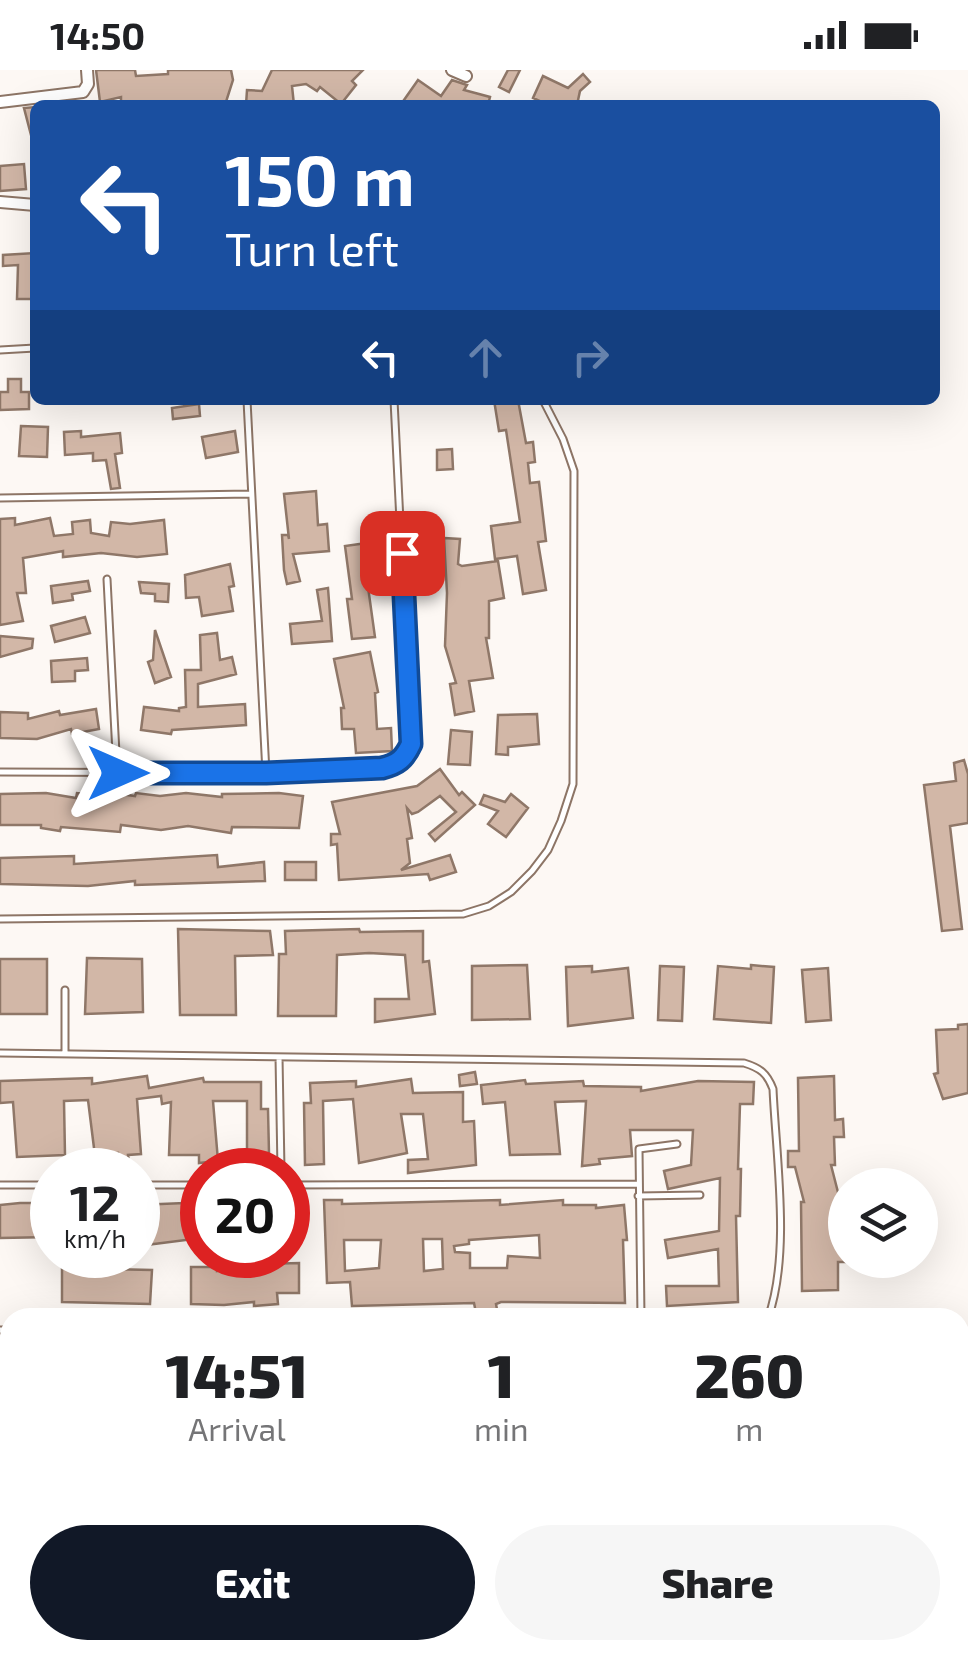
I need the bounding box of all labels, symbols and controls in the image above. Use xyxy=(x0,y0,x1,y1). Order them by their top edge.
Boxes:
text: 14:50 xyxy=(50,12,145,58)
text: 150 m xyxy=(225,136,415,220)
icon: left xyxy=(60,140,190,270)
text: Turn left xyxy=(225,221,399,275)
icon: left xyxy=(353,330,408,385)
icon: ahead xyxy=(458,330,513,385)
icon: right xyxy=(563,330,618,385)
pin xyxy=(360,511,445,596)
icon: arrive xyxy=(375,526,430,581)
position arrow xyxy=(66,721,170,825)
speed limit sign: 20 xyxy=(180,1148,310,1278)
map controls xyxy=(828,1168,938,1278)
button: layers xyxy=(828,1168,938,1278)
text: 12 xyxy=(70,1171,120,1231)
text: km/h xyxy=(64,1223,126,1253)
text: 14:51 xyxy=(166,1338,308,1410)
text: 1 xyxy=(488,1338,515,1410)
text: 260 xyxy=(694,1338,804,1410)
text: Arrival xyxy=(188,1409,286,1447)
text: min xyxy=(474,1409,529,1447)
text: m xyxy=(735,1409,763,1447)
button: Exit xyxy=(30,1525,475,1640)
button: Share xyxy=(495,1525,940,1640)

